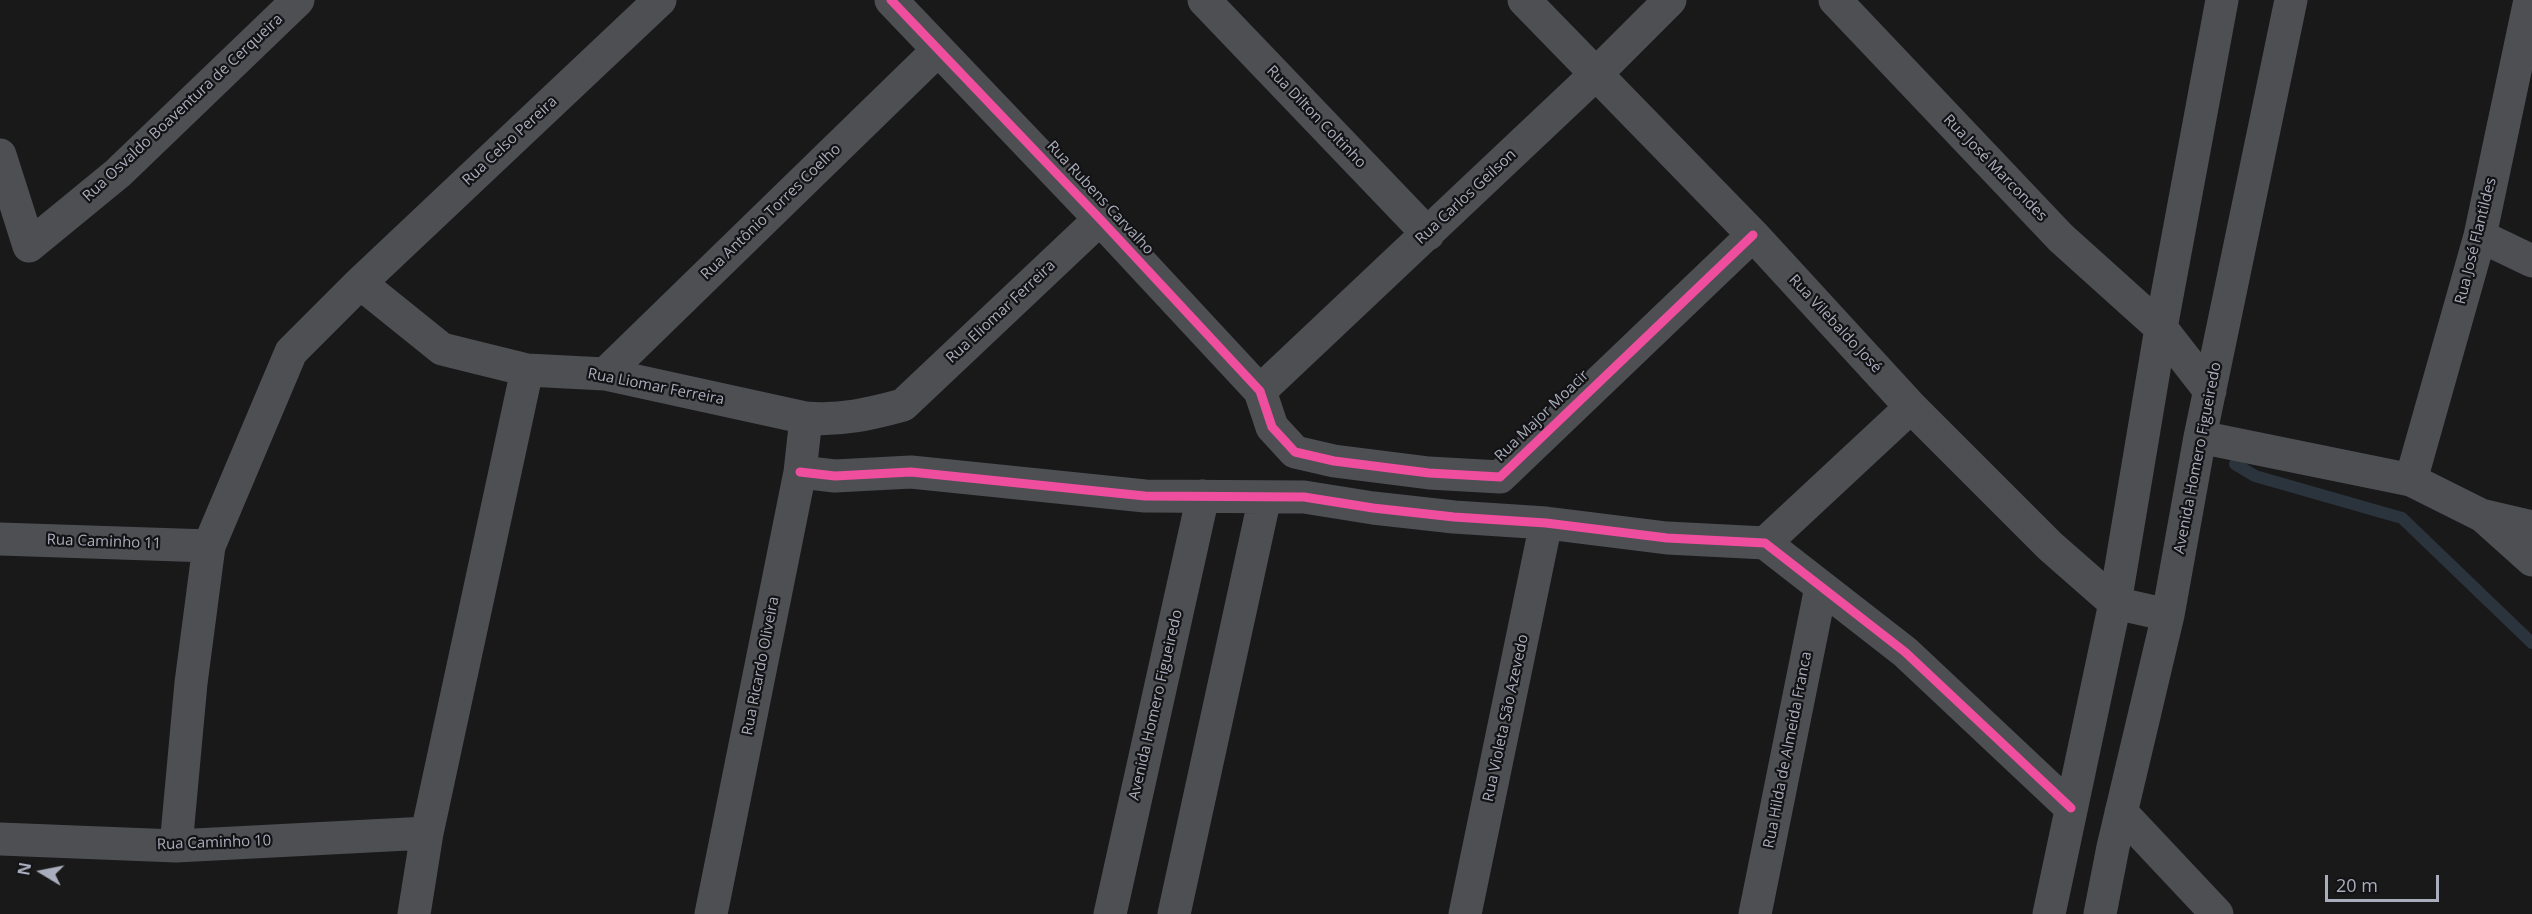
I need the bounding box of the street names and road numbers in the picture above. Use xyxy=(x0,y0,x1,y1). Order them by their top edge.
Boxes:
street label: Rua Osvaldo Boaventura de Cerqueira xyxy=(79,10,287,206)
street label: Rua Dilton Coltinho xyxy=(1262,62,1370,172)
street label: Rua Celso Pereira xyxy=(459,93,561,189)
street label: Rua José Marcondes xyxy=(1939,111,2051,225)
street label: Rua Rubens Carvalho xyxy=(1043,137,1157,259)
street label: Rua Antônio Torres Coelho xyxy=(697,140,845,284)
street label: Rua Carlos Geilson xyxy=(1412,146,1520,248)
street label: Rua José Flantildes xyxy=(2452,176,2500,306)
street label: Rua Eliomar Ferreira xyxy=(943,257,1059,367)
street label: Rua Vilebaldo José xyxy=(1785,271,1885,377)
street label: Avenida Homero Figueiredo xyxy=(2171,361,2225,555)
street label: Rua Liomar Ferreira xyxy=(586,365,726,409)
street label: Rua Major Moacir xyxy=(1491,367,1593,465)
street label: Rua Caminho 11 xyxy=(46,531,162,553)
street label: Rua Ricardo Oliveira xyxy=(739,595,783,737)
street label: Avenida Homero Figueiredo xyxy=(1125,608,1187,802)
street label: Rua Violeta São Azevedo xyxy=(1479,633,1533,803)
street label: Rua Hilda de Almeida Franca xyxy=(1760,650,1816,850)
street label: Rua Caminho 10 xyxy=(156,832,272,854)

